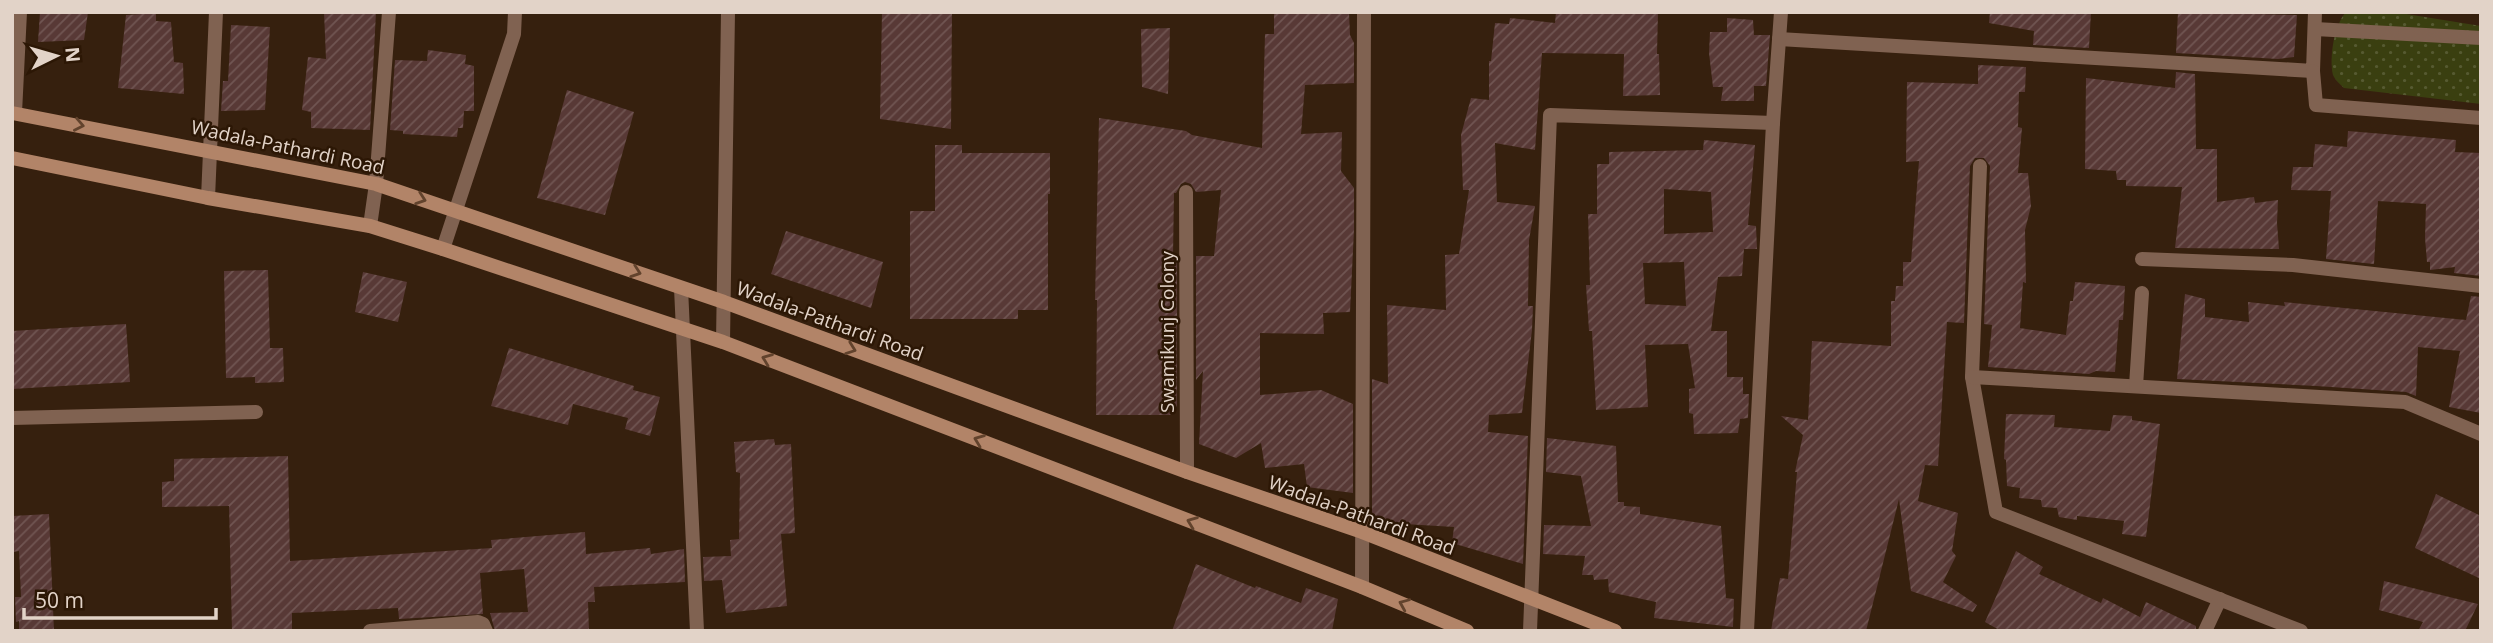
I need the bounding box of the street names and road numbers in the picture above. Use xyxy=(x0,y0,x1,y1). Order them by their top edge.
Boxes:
street label: Wadala-Pathardi Road xyxy=(189,114,387,180)
street label: Swamikunj Colony xyxy=(1154,251,1180,413)
street label: Wadala-Pathardi Road xyxy=(733,275,927,367)
street label: Wadala-Pathardi Road xyxy=(1265,469,1459,561)

